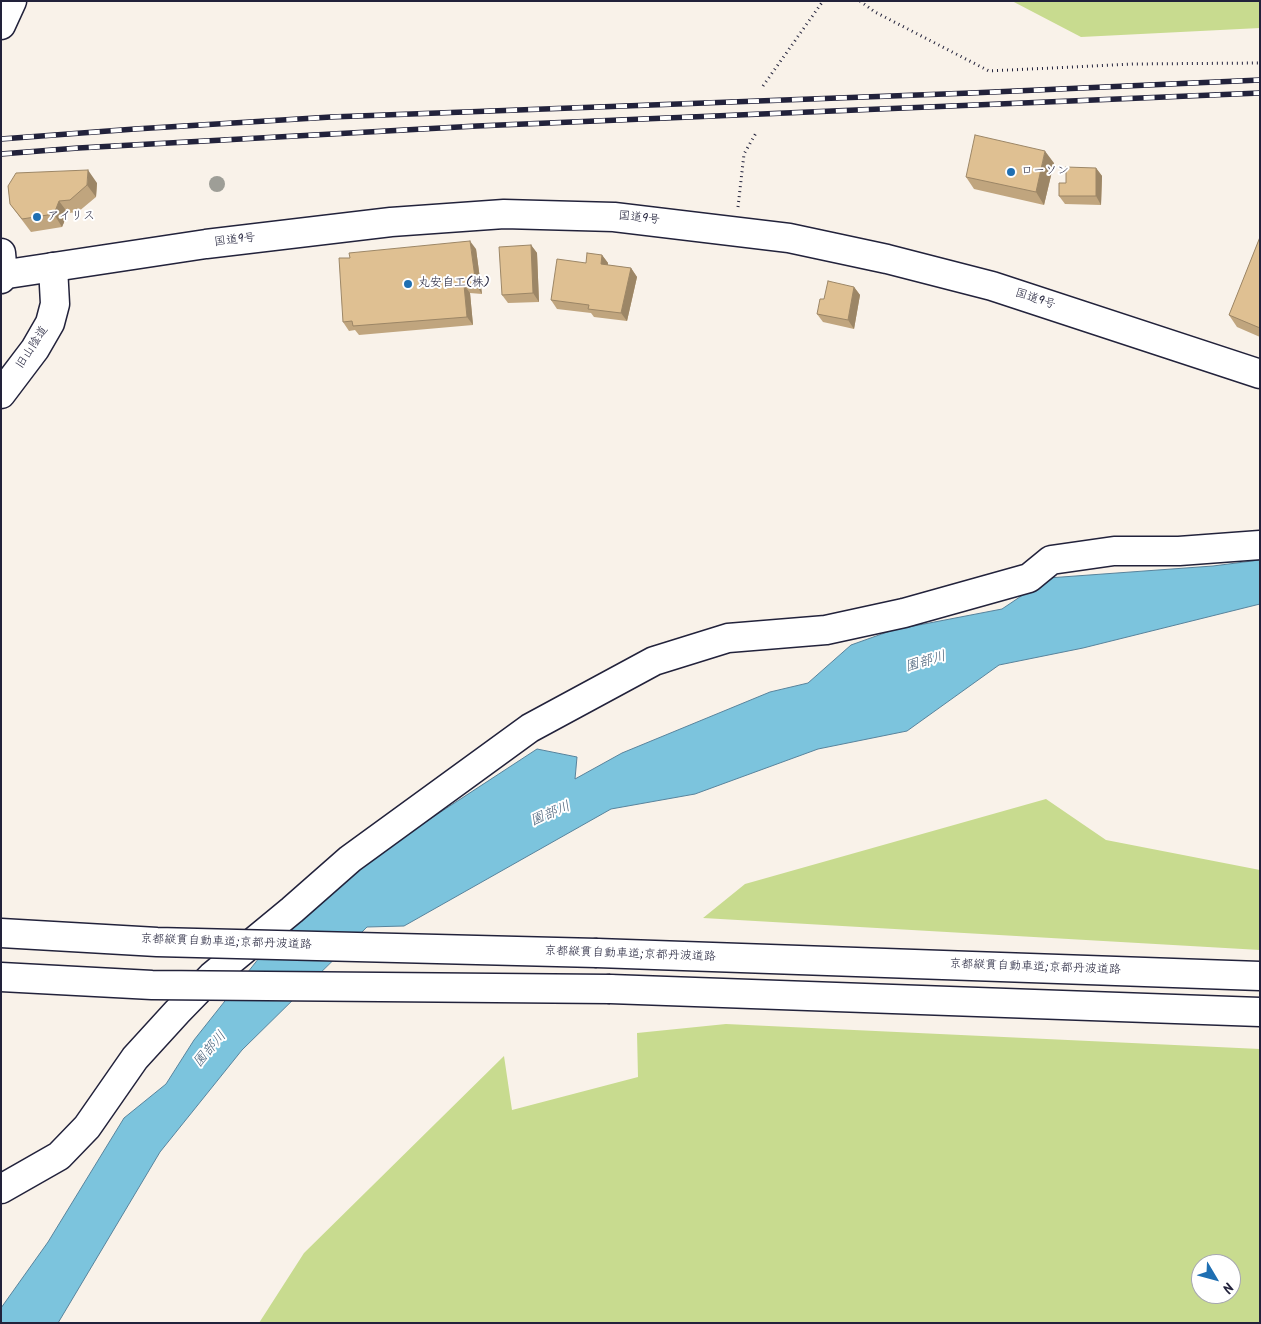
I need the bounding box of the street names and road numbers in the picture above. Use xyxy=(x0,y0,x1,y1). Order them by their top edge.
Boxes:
street label: 国道9号 xyxy=(617,210,661,228)
street label: 国道9号 xyxy=(213,231,257,251)
street label: 国道9号 xyxy=(1013,287,1057,313)
street label: 旧山陰道 xyxy=(14,324,52,372)
street label: 京都縦貫自動車道;京都丹波道路 xyxy=(140,933,312,953)
street label: 京都縦貫自動車道;京都丹波道路 xyxy=(544,945,716,965)
street label: 京都縦貫自動車道;京都丹波道路 xyxy=(949,958,1121,978)

